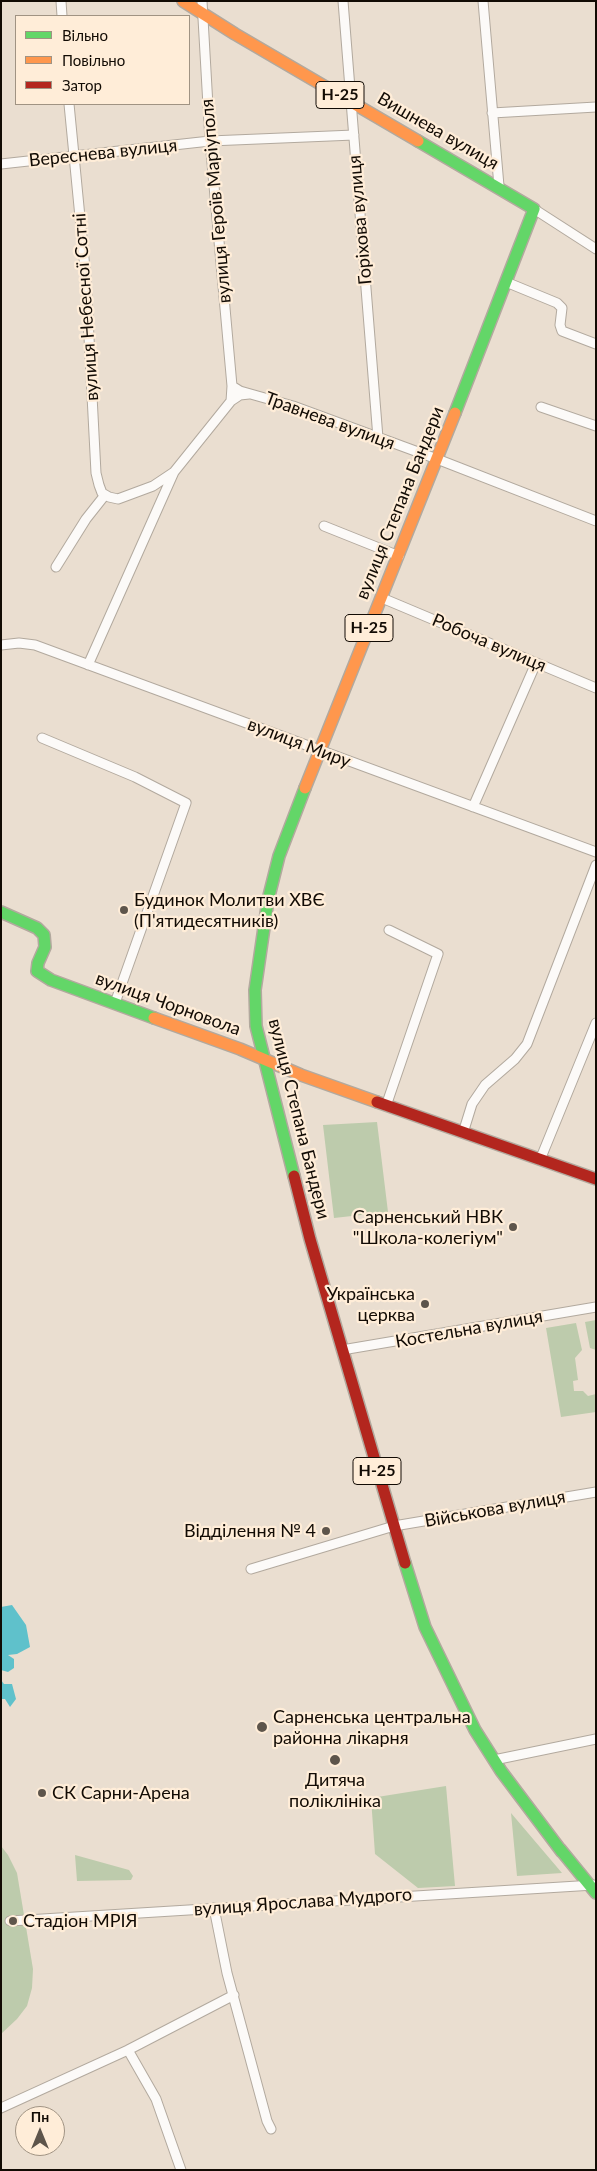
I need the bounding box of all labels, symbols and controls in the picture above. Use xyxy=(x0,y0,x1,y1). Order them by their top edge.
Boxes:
legend xyxy=(15,15,190,105)
text: Вільно xyxy=(62,26,108,44)
text: Повільно xyxy=(62,51,125,69)
text: Затор xyxy=(62,76,102,94)
road number: Н-25 xyxy=(316,82,364,108)
street label: Вишнева вулиця xyxy=(373,88,503,174)
street label: вулиця Героїв Маріуполя xyxy=(196,98,236,304)
street label: Вереснева вулиця xyxy=(28,134,178,172)
street label: Горіхова вулиця xyxy=(344,154,376,286)
street label: вулиця Небесної Сотні xyxy=(69,212,103,402)
street label: Травнева вулиця xyxy=(262,388,398,454)
street label: вулиця Степана Бандери xyxy=(351,403,449,603)
street label: Робоча вулиця xyxy=(429,609,549,677)
road number: Н-25 xyxy=(345,614,393,641)
street label: вулиця Миру xyxy=(245,713,353,773)
place label: Будинок Молитви ХВЄ (П'ятидесятників) xyxy=(134,889,325,932)
marker: Будинок Молитви ХВЄ (П'ятидесятників) xyxy=(118,904,130,916)
street label: вулиця Чорновола xyxy=(92,968,244,1040)
street label: вулиця Степана Бандери xyxy=(264,1016,334,1222)
place label: Сарненський НВК "Школа-колегіум" xyxy=(353,1206,503,1248)
marker: Сарненський НВК "Школа-колегіум" xyxy=(507,1221,519,1233)
place label: Українська церква xyxy=(327,1283,415,1326)
marker: Українська церква xyxy=(419,1298,431,1310)
street label: Костельна вулиця xyxy=(394,1305,544,1353)
road number: Н-25 xyxy=(353,1458,401,1484)
street label: Військова вулиця xyxy=(423,1486,567,1532)
place label: Відділення № 4 xyxy=(184,1520,316,1542)
marker: Відділення № 4 xyxy=(320,1525,332,1537)
place label: Сарненська центральна районна лікарня xyxy=(273,1706,471,1748)
marker: Сарненська центральна районна лікарня xyxy=(255,1720,269,1734)
marker: Дитяча поліклініка xyxy=(328,1753,342,1767)
place label: Дитяча поліклініка xyxy=(289,1769,381,1812)
place label: СК Сарни-Арена xyxy=(52,1782,190,1804)
marker: СК Сарни-Арена xyxy=(36,1787,48,1799)
street label: вулиця Ярослава Мудрого xyxy=(193,1884,413,1920)
place label: Стадіон МРІЯ xyxy=(23,1910,138,1932)
marker: Стадіон МРІЯ xyxy=(7,1915,19,1927)
north arrow xyxy=(15,2106,65,2156)
text: Пн xyxy=(31,2108,49,2125)

